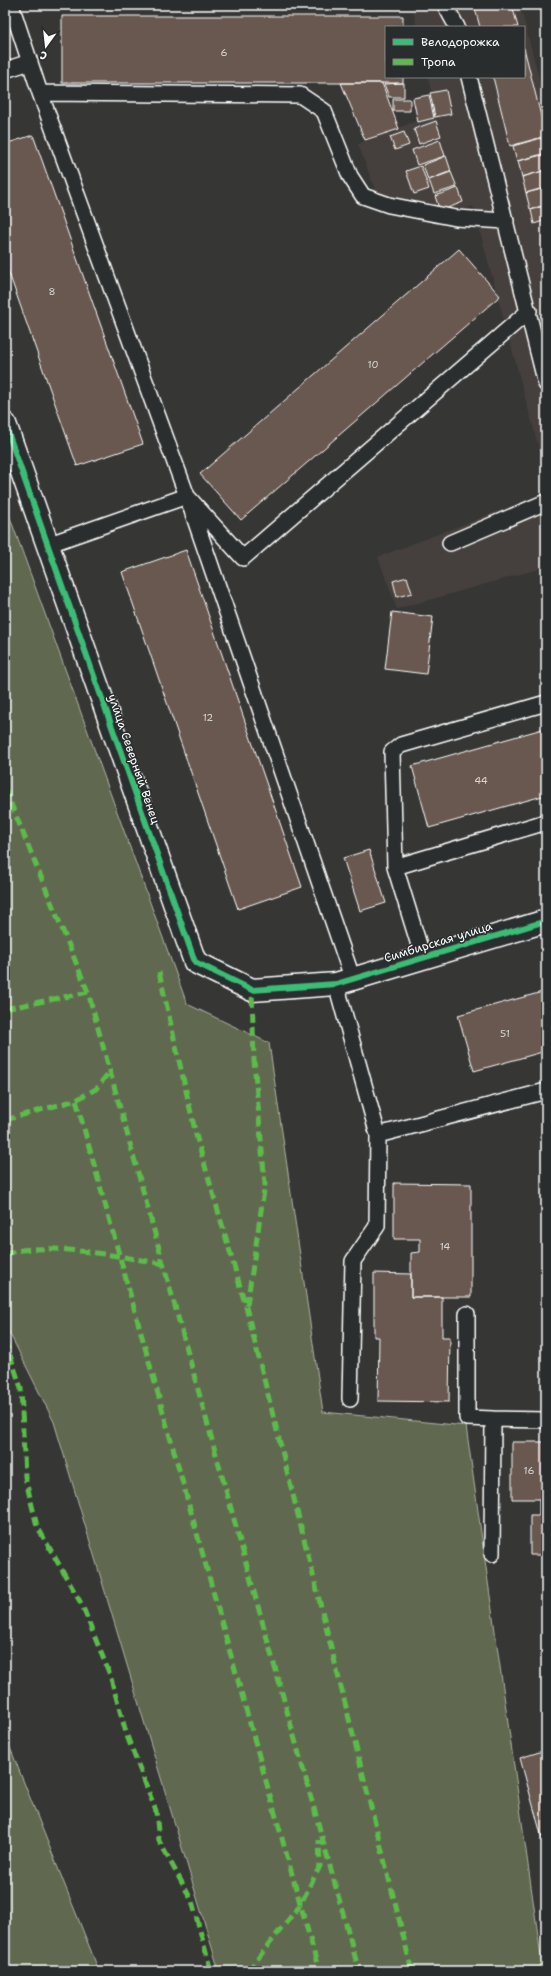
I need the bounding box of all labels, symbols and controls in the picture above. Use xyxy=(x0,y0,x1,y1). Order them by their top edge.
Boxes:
north arrow xyxy=(26,26,66,66)
legend xyxy=(385,26,525,78)
text: Велодорожка xyxy=(421,34,500,50)
house number: 6 xyxy=(221,46,228,59)
text: С xyxy=(38,47,49,63)
text: Тропа xyxy=(421,54,456,70)
house number: 8 xyxy=(49,285,56,298)
house number: 10 xyxy=(368,358,378,371)
street label: улица Северный Венец xyxy=(104,692,164,827)
house number: 12 xyxy=(203,711,213,724)
house number: 44 xyxy=(474,774,488,787)
street label: Симбирская улица xyxy=(382,918,495,966)
house number: 51 xyxy=(500,1027,510,1040)
house number: 14 xyxy=(440,1240,450,1253)
house number: 16 xyxy=(524,1464,534,1477)

